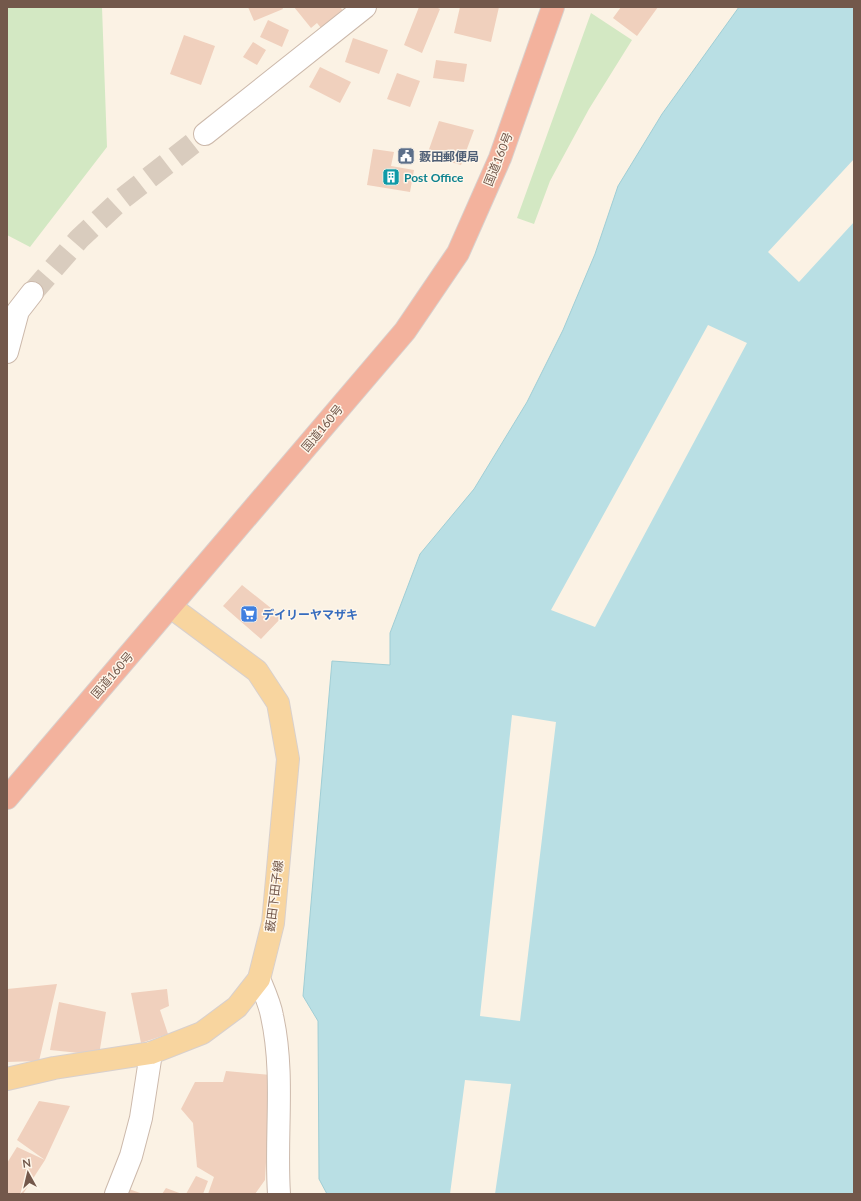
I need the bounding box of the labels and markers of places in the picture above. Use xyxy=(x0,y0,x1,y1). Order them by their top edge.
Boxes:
public building icon: 藪田郵便局 xyxy=(396,146,416,166)
place label: 藪田郵便局 xyxy=(419,149,479,164)
building icon: Post Office xyxy=(381,167,401,187)
place label: Post Office xyxy=(404,170,464,185)
supermarket icon: デイリーヤマザキ xyxy=(239,604,259,624)
place label: デイリーヤマザキ xyxy=(262,607,358,622)

